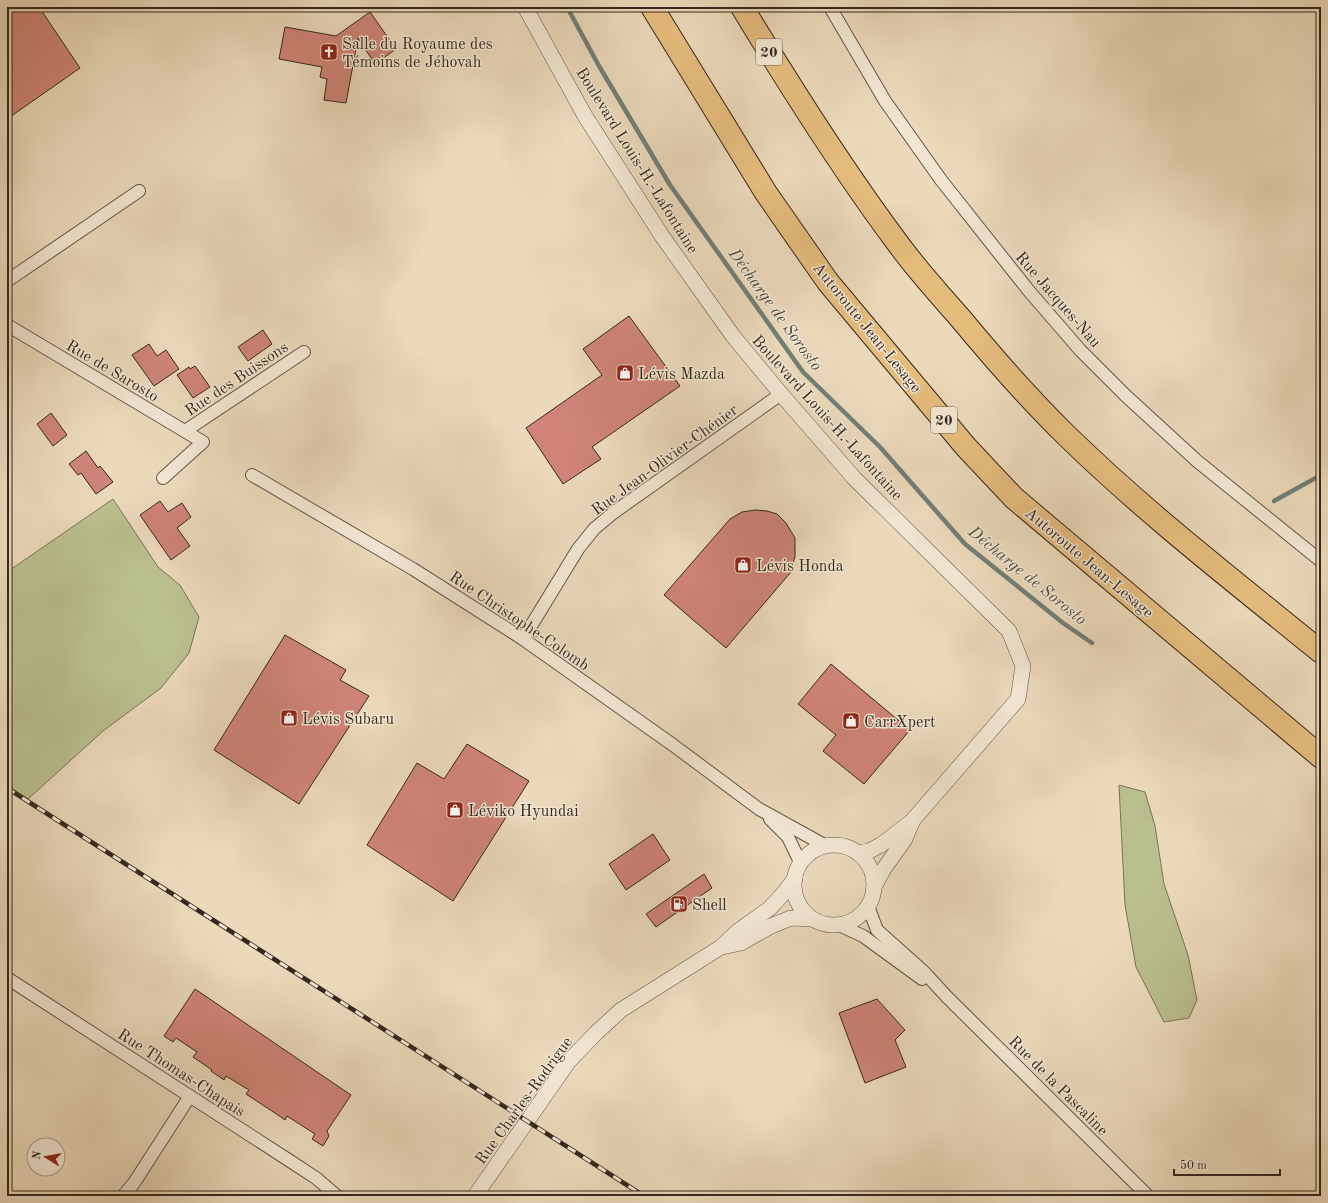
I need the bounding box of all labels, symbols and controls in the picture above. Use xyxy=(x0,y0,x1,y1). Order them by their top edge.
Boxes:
place label: Salle du Royaume des Témoins de Jéhovah xyxy=(342,37,493,71)
road number: 20 xyxy=(756,39,782,65)
church icon: Salle du Royaume des Témoins de Jéhovah xyxy=(319,42,339,62)
street label: Boulevard Louis-H.-Lafontaine xyxy=(572,65,700,257)
water label: Décharge de Sorosto xyxy=(724,245,825,374)
street label: Rue Jacques-Nau xyxy=(1012,249,1103,352)
street label: Autoroute Jean-Lesage xyxy=(809,260,924,396)
street label: Boulevard Louis-H.-Lafontaine xyxy=(748,333,905,504)
street label: Rue de Sarosto xyxy=(63,338,161,406)
street label: Rue des Buissons xyxy=(183,339,291,420)
shop icon: Lévis Mazda xyxy=(615,363,635,383)
place label: Lévis Mazda xyxy=(638,367,725,383)
street label: Rue Jean-Olivier-Chénier xyxy=(589,402,742,519)
road number: 20 xyxy=(931,407,957,433)
street label: Autoroute Jean-Lesage xyxy=(1021,505,1156,622)
water label: Décharge de Sorosto xyxy=(964,523,1090,629)
shop icon: Lévis Honda xyxy=(733,555,753,575)
place label: Lévis Honda xyxy=(756,559,844,575)
street label: Rue Christophe-Colomb xyxy=(446,569,592,674)
shop icon: Lévis Subaru xyxy=(279,708,299,728)
shop icon: CarrXpert xyxy=(841,711,861,731)
place label: Lévis Subaru xyxy=(302,712,394,728)
place label: CarrXpert xyxy=(864,715,936,731)
shop icon: Léviko Hyundai xyxy=(445,800,465,820)
place label: Léviko Hyundai xyxy=(468,804,578,820)
fuel station icon: Shell xyxy=(669,894,689,914)
place label: Shell xyxy=(692,898,727,914)
street label: Rue Thomas-Chapais xyxy=(114,1027,247,1121)
street label: Rue Charles-Rodrigue xyxy=(473,1034,576,1168)
street label: Rue de la Pascaline xyxy=(1005,1034,1110,1139)
north arrow xyxy=(26,1137,66,1177)
text: N xyxy=(31,1150,44,1161)
scale bar xyxy=(1174,1151,1280,1177)
text: 50 m xyxy=(1180,1159,1207,1172)

